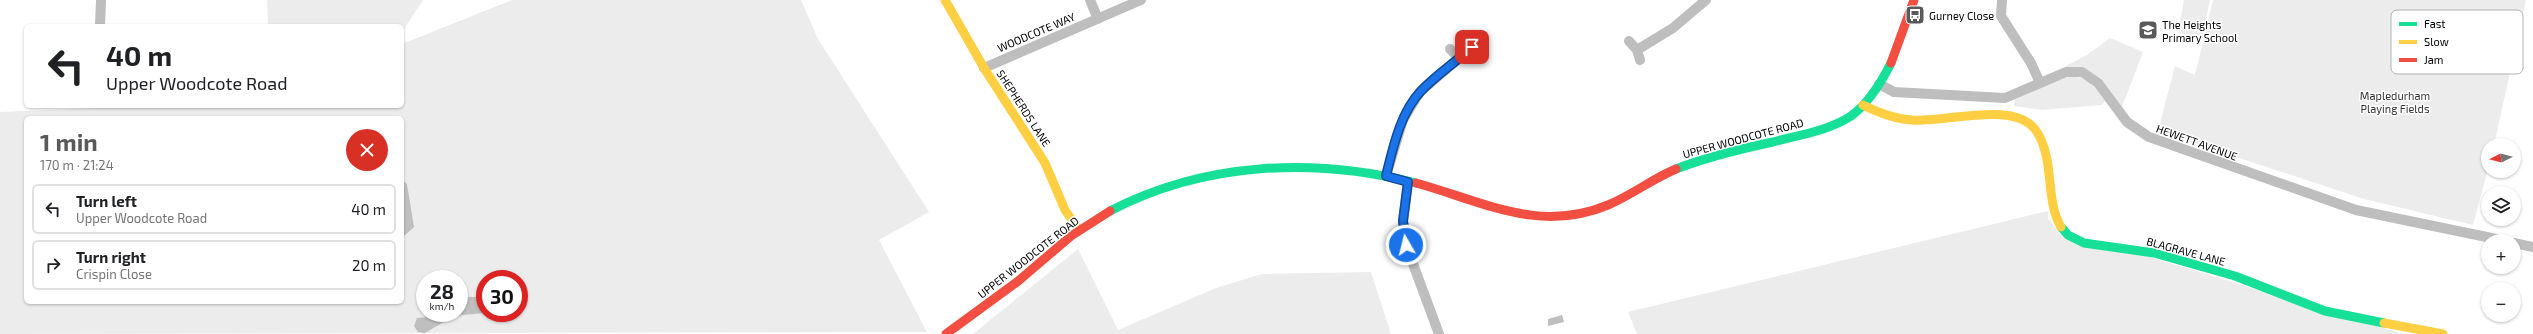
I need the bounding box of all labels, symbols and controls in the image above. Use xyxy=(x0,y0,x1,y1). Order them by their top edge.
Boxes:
bus stop icon: Gurney Close xyxy=(1904,4,1926,26)
street label: WOODCOTE WAY xyxy=(995,9,1078,54)
place label: Gurney Close xyxy=(1929,9,1994,22)
legend xyxy=(2391,10,2523,74)
text: Fast xyxy=(2424,17,2446,30)
place label: The Heights Primary School xyxy=(2162,18,2238,44)
school or university icon: The Heights Primary School xyxy=(2137,19,2159,41)
pin xyxy=(1455,30,1489,64)
text: Slow xyxy=(2424,35,2449,48)
icon: arrive xyxy=(1461,36,1483,58)
text: 40 m xyxy=(106,38,172,72)
icon: left xyxy=(40,40,92,92)
text: Jam xyxy=(2424,53,2443,66)
street label: SHEPHERDS LANE xyxy=(994,67,1054,149)
text: Upper Woodcote Road xyxy=(106,72,288,94)
park label: Mapledurham Playing Fields xyxy=(2360,89,2430,115)
street label: UPPER WOODCOTE ROAD xyxy=(1681,116,1805,160)
street label: HEWETT AVENUE xyxy=(2155,121,2239,163)
text: 1 min xyxy=(40,127,98,156)
button: close xyxy=(346,129,388,171)
north arrow xyxy=(2481,138,2521,178)
map controls xyxy=(2481,138,2521,322)
text: 170 m · 21:24 xyxy=(40,157,114,173)
button: layers xyxy=(2481,186,2521,226)
text: Turn left xyxy=(76,192,137,210)
icon: left xyxy=(42,198,64,220)
text: 40 m xyxy=(351,200,386,218)
text: Upper Woodcote Road xyxy=(76,210,207,226)
street label: UPPER WOODCOTE ROAD xyxy=(975,214,1081,300)
position arrow xyxy=(1385,224,1427,266)
street label: BLAGRAVE LANE xyxy=(2145,234,2227,268)
button: + xyxy=(2481,234,2521,274)
text: Turn right xyxy=(76,248,146,266)
icon: right xyxy=(42,254,64,276)
text: 20 m xyxy=(352,256,386,274)
text: Crispin Close xyxy=(76,266,152,282)
speed limit sign: 30 xyxy=(476,270,528,322)
text: 28 xyxy=(430,279,454,303)
button: − xyxy=(2481,282,2521,322)
text: km/h xyxy=(430,300,454,312)

